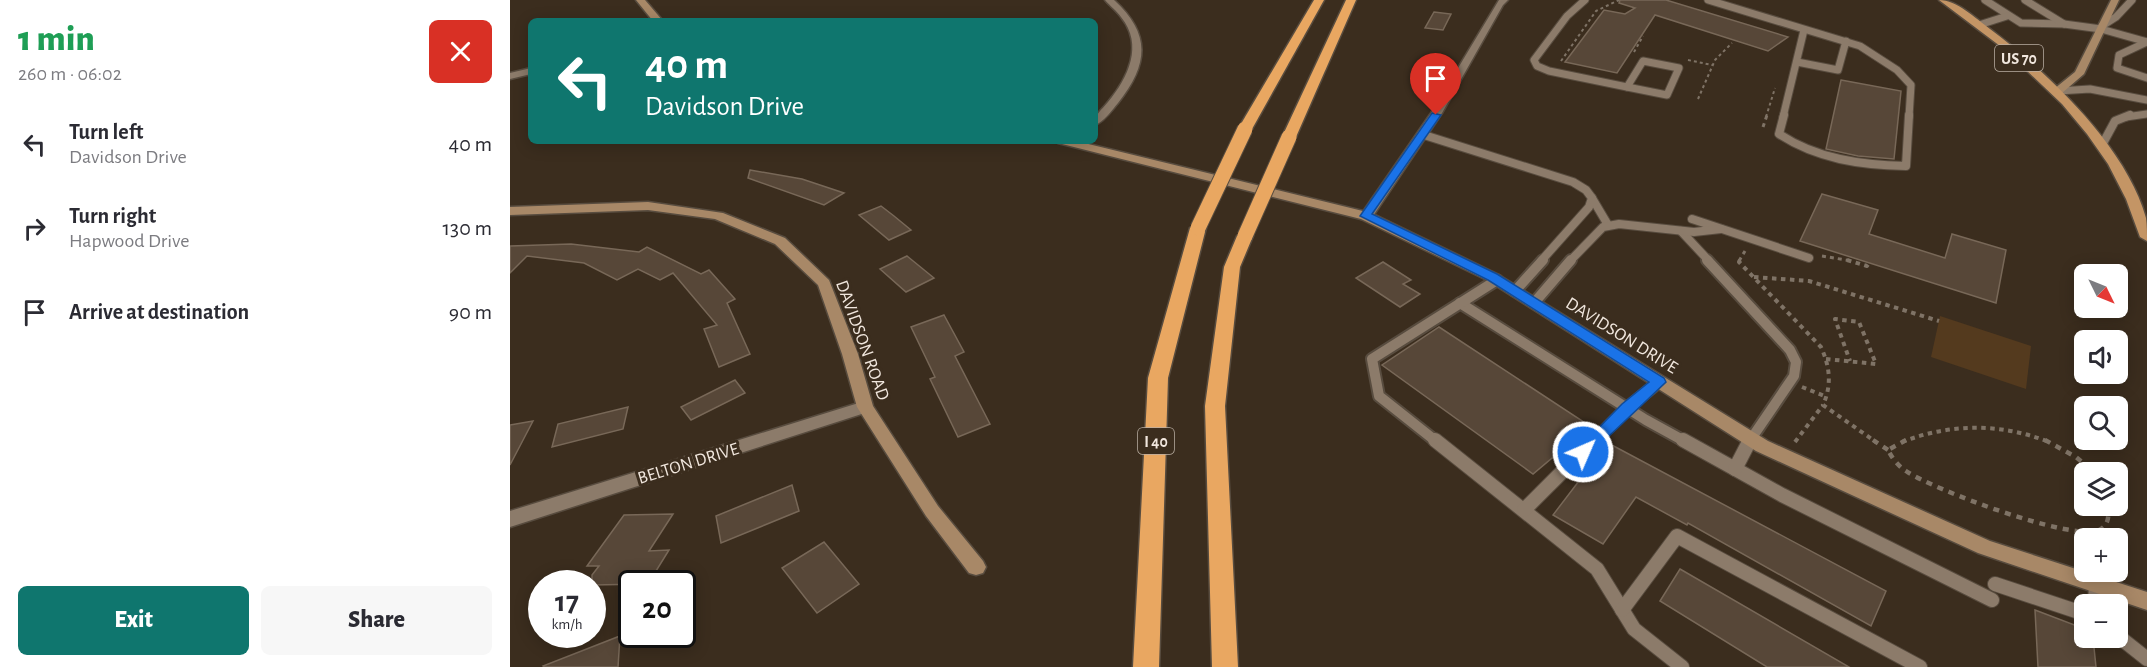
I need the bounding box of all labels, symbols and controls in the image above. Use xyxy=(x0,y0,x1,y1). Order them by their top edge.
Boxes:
button: close xyxy=(429,20,492,83)
text: 1 min xyxy=(18,21,95,57)
icon: left xyxy=(546,42,624,120)
text: 40 m xyxy=(645,44,728,86)
road number: US 70 xyxy=(1995,45,2043,71)
pin xyxy=(1410,53,1461,115)
icon: arrive xyxy=(1419,62,1452,95)
text: 260 m · 06:02 xyxy=(18,64,122,84)
text: Davidson Drive xyxy=(645,93,804,120)
text: Turn left xyxy=(69,121,143,143)
icon: left xyxy=(18,128,51,161)
text: 40 m xyxy=(449,133,492,155)
text: Davidson Drive xyxy=(69,147,187,167)
text: Turn right xyxy=(69,205,156,227)
icon: right xyxy=(18,212,51,245)
text: 130 m xyxy=(443,217,492,239)
text: Hapwood Drive xyxy=(69,231,190,251)
north arrow xyxy=(2074,264,2128,318)
map controls xyxy=(2074,264,2128,648)
street label: DAVIDSON ROAD xyxy=(832,278,892,403)
street label: DAVIDSON DRIVE xyxy=(1562,294,1681,378)
icon: arrive xyxy=(18,296,51,329)
text: Arrive at destination xyxy=(69,301,249,323)
text: 90 m xyxy=(449,301,492,323)
button: sound xyxy=(2074,330,2128,384)
button: search xyxy=(2074,396,2128,450)
position arrow xyxy=(1551,420,1615,484)
road number: I 40 xyxy=(1138,428,1174,454)
street label: BELTON DRIVE xyxy=(636,440,741,488)
button: layers xyxy=(2074,462,2128,516)
button: + xyxy=(2074,528,2128,582)
speed limit sign: 20 xyxy=(618,570,696,648)
button: Exit xyxy=(18,586,249,655)
button: Share xyxy=(261,586,492,655)
text: 17 xyxy=(555,587,579,617)
button: − xyxy=(2074,594,2128,648)
text: km/h xyxy=(552,617,582,632)

